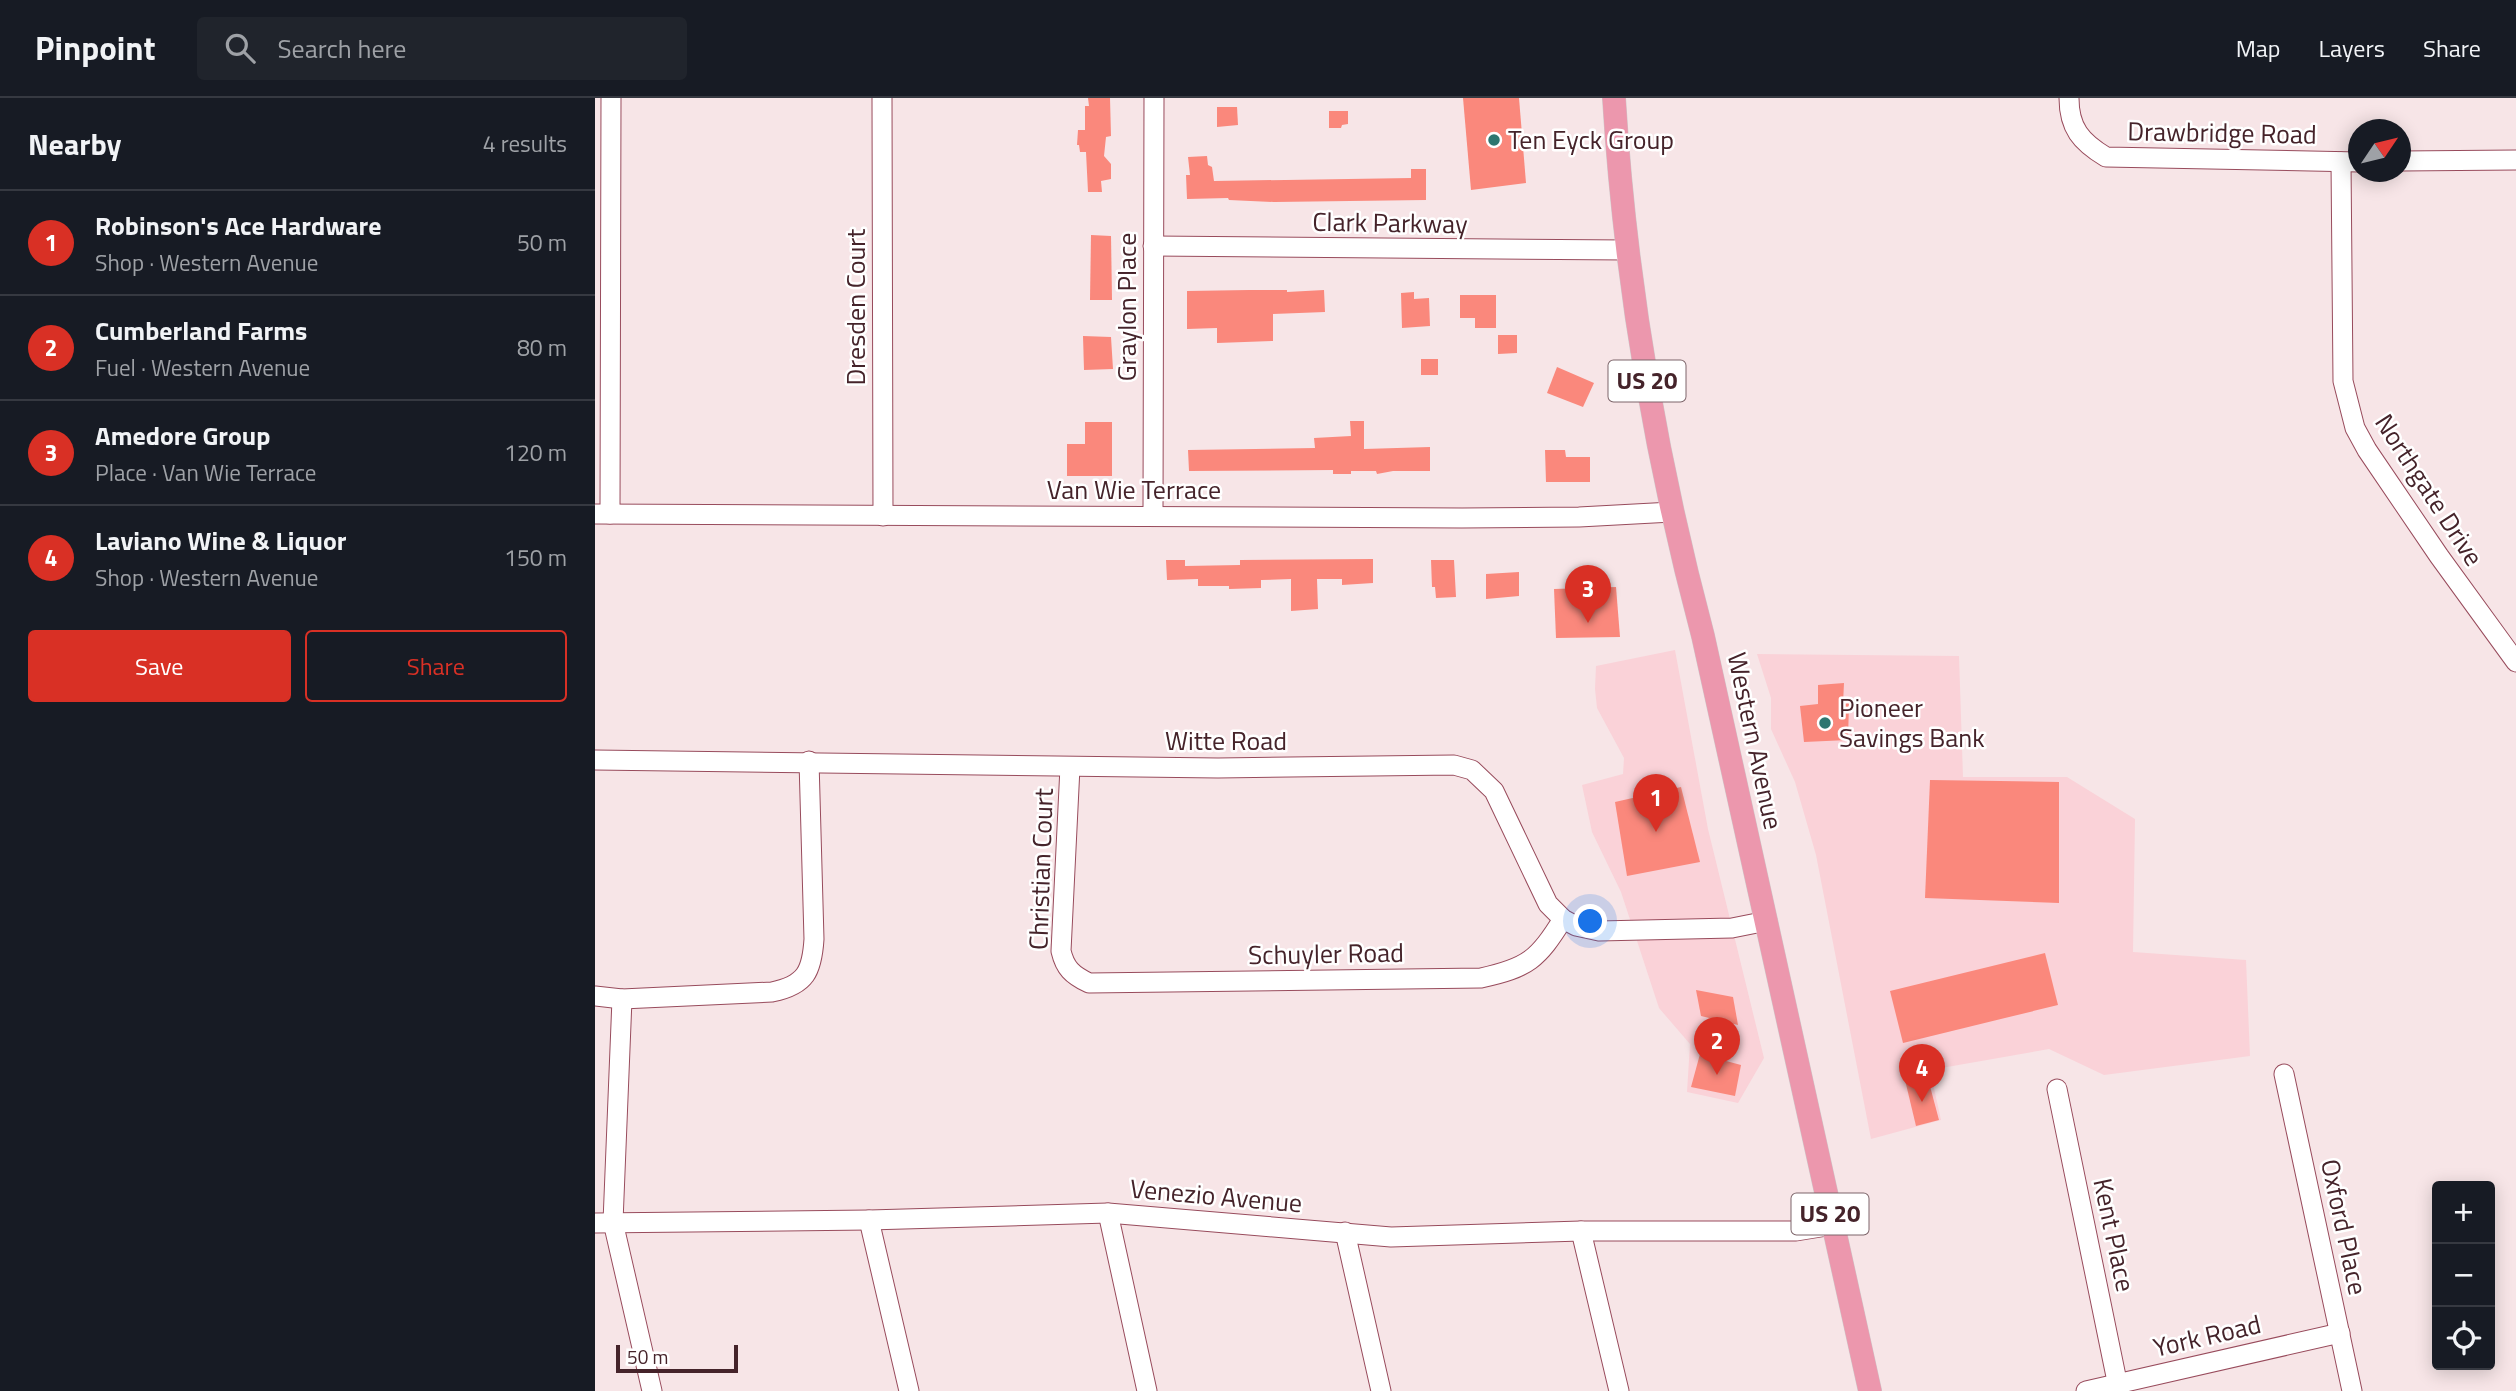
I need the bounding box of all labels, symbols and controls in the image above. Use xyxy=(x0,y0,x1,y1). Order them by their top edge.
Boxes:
search box xyxy=(197,17,687,80)
text: Pinpoint xyxy=(35,23,155,73)
icon: search xyxy=(221,29,259,67)
text: Search here xyxy=(277,29,406,68)
text: Map xyxy=(2236,30,2281,66)
text: Layers xyxy=(2319,30,2385,66)
text: Share xyxy=(2423,30,2481,66)
street label: Drawbridge Road xyxy=(2127,111,2317,154)
north arrow xyxy=(2348,119,2411,182)
place label: Ten Eyck Group xyxy=(1508,120,1674,159)
text: Nearby xyxy=(28,121,121,167)
text: 4 results xyxy=(483,126,567,161)
marker: Ten Eyck Group xyxy=(1486,132,1502,148)
street label: Clark Parkway xyxy=(1312,202,1468,243)
text: Robinson's Ace Hardware xyxy=(95,206,382,245)
text: 1 xyxy=(45,225,57,260)
text: 50 m xyxy=(517,225,567,260)
street label: Dresden Court xyxy=(836,229,875,385)
street label: Graylon Place xyxy=(1107,233,1146,381)
text: Shop · Western Avenue xyxy=(95,245,318,280)
text: Cumberland Farms xyxy=(95,311,307,350)
text: 2 xyxy=(45,330,57,365)
text: 80 m xyxy=(517,330,567,365)
text: Fuel · Western Avenue xyxy=(95,350,310,385)
road number: US 20 xyxy=(1609,360,1685,402)
street label: Northgate Drive xyxy=(2366,406,2493,574)
text: Amedore Group xyxy=(95,416,270,455)
text: 3 xyxy=(45,435,57,470)
text: 120 m xyxy=(504,435,567,470)
text: Place · Van Wie Terrace xyxy=(95,455,316,490)
street label: Van Wie Terrace xyxy=(1047,470,1221,509)
text: Laviano Wine & Liquor xyxy=(95,521,346,560)
text: 4 xyxy=(45,540,57,575)
text: 150 m xyxy=(504,540,567,575)
text: Shop · Western Avenue xyxy=(95,560,318,595)
pin: 3 xyxy=(1565,565,1611,623)
button: Save xyxy=(28,630,291,702)
button: Share xyxy=(305,630,567,702)
street label: Western Avenue xyxy=(1718,649,1793,833)
place label: Pioneer Savings Bank xyxy=(1839,688,1985,757)
marker: Pioneer Savings Bank xyxy=(1817,715,1833,731)
street label: Witte Road xyxy=(1165,721,1287,760)
pin: 1 xyxy=(1633,774,1679,832)
street label: Christian Court xyxy=(1018,787,1063,951)
your location xyxy=(1573,904,1607,938)
street label: Schuyler Road xyxy=(1248,933,1404,974)
pin: 2 xyxy=(1694,1017,1740,1075)
pin: 4 xyxy=(1899,1044,1945,1102)
street label: Oxford Place xyxy=(2311,1155,2378,1298)
street label: Venezio Avenue xyxy=(1128,1169,1304,1222)
street label: Kent Place xyxy=(2083,1175,2146,1295)
map controls xyxy=(2432,1181,2495,1370)
button: + xyxy=(2432,1181,2495,1244)
road number: US 20 xyxy=(1791,1194,1869,1234)
button: − xyxy=(2432,1244,2495,1307)
street label: York Road xyxy=(2149,1304,2265,1367)
button: locate xyxy=(2432,1307,2495,1370)
scale bar xyxy=(616,1342,739,1374)
text: 50 m xyxy=(627,1342,668,1371)

